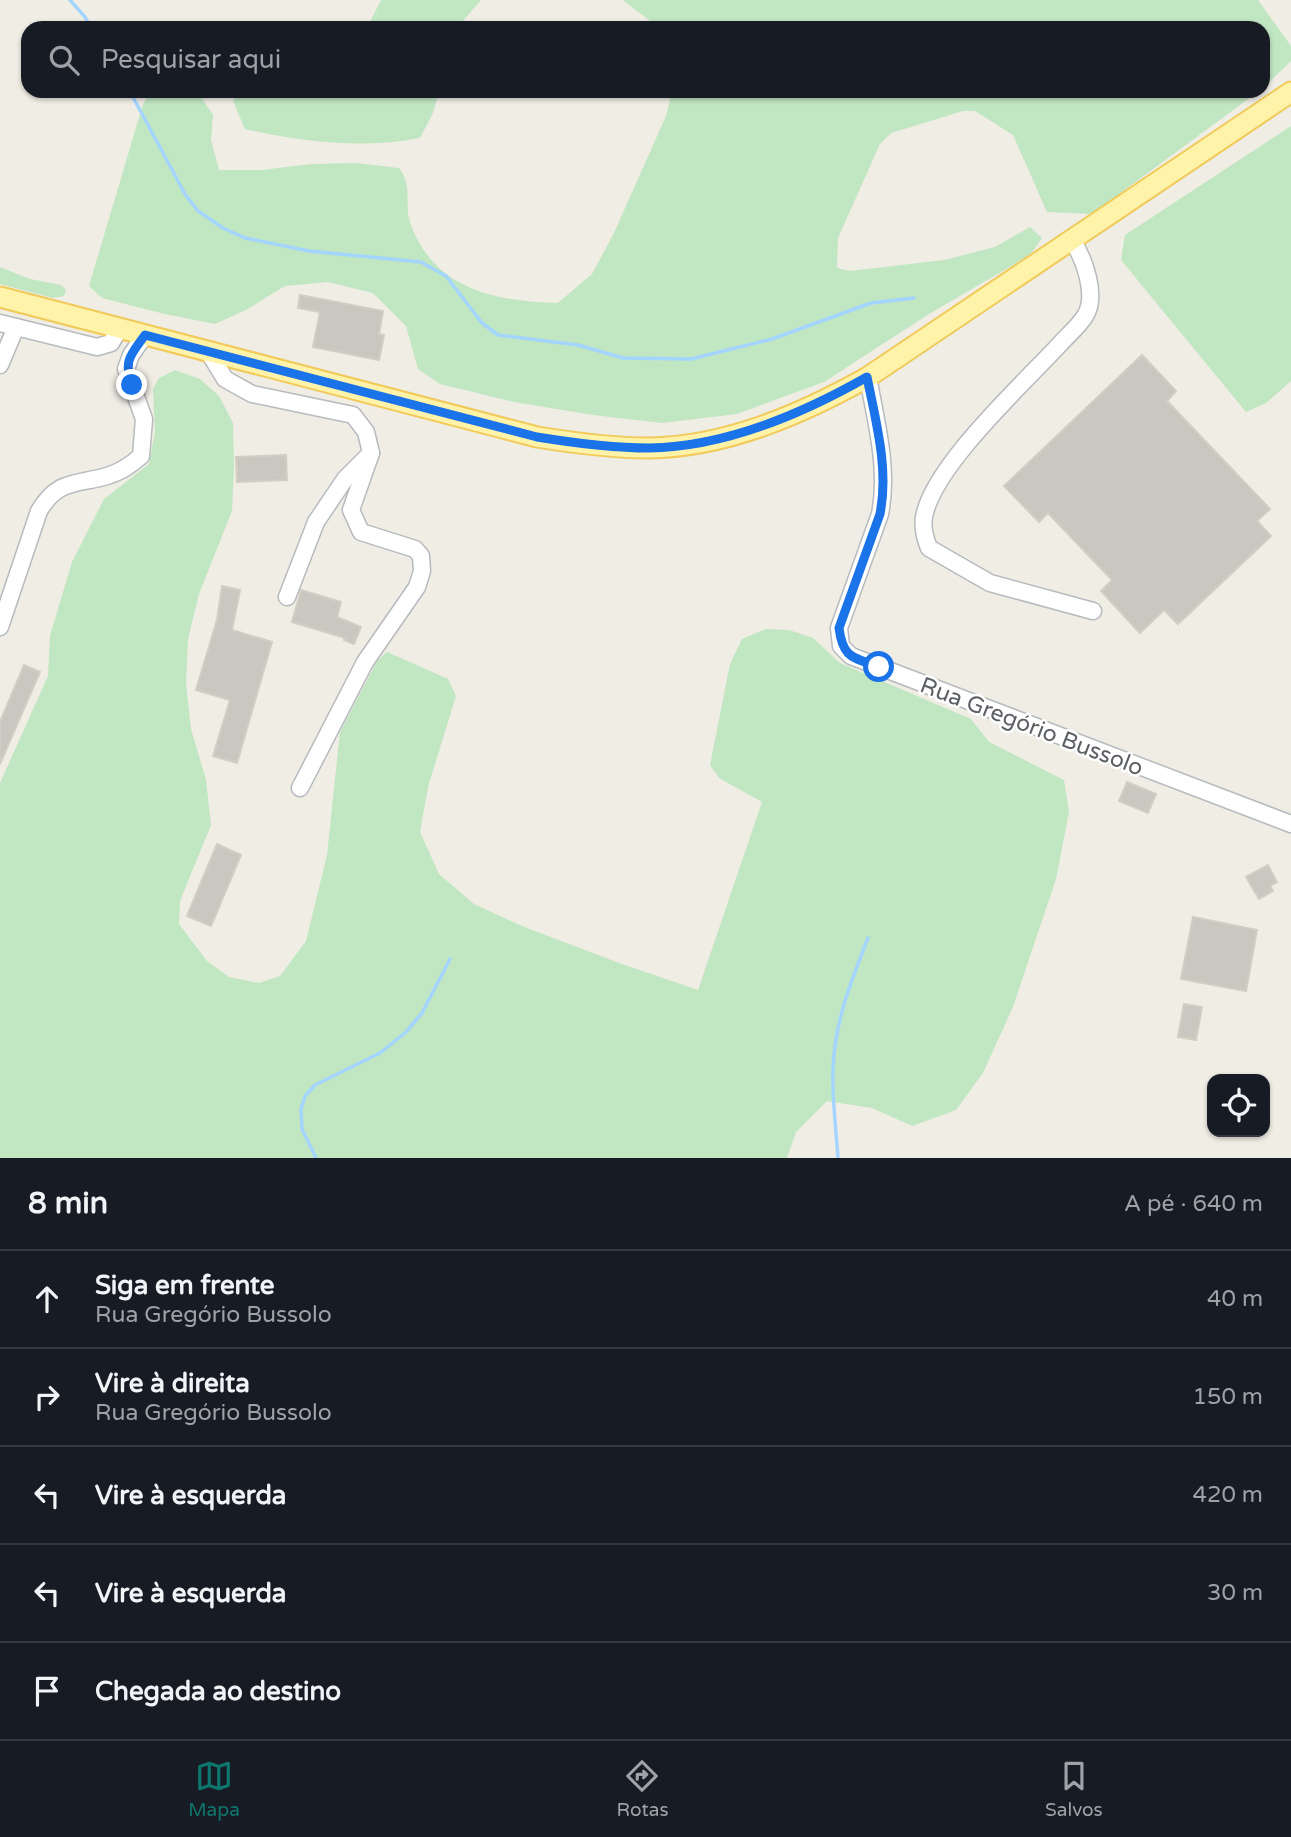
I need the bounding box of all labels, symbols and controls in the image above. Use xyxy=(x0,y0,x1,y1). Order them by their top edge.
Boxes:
search box xyxy=(21,21,1270,98)
icon: search xyxy=(45,41,83,79)
text: Pesquisar aqui xyxy=(101,44,281,75)
route end xyxy=(116,369,147,400)
route start xyxy=(863,651,894,682)
street label: Rua Gregório Bussolo xyxy=(916,671,1147,782)
map controls xyxy=(1207,1074,1270,1137)
button: locate xyxy=(1207,1074,1270,1137)
text: 8 min xyxy=(28,1185,108,1222)
text: A pé · 640 m xyxy=(1124,1190,1263,1218)
text: Siga em frente xyxy=(95,1270,275,1301)
icon: ahead xyxy=(28,1280,66,1318)
text: 40 m xyxy=(1207,1285,1263,1313)
text: Rua Gregório Bussolo xyxy=(95,1301,332,1329)
text: Vire à direita xyxy=(95,1368,250,1399)
icon: right xyxy=(28,1378,66,1416)
text: 150 m xyxy=(1193,1383,1263,1411)
text: Rua Gregório Bussolo xyxy=(95,1399,332,1427)
icon: left xyxy=(28,1476,66,1514)
text: Vire à esquerda xyxy=(95,1480,286,1511)
text: 420 m xyxy=(1193,1481,1263,1509)
icon: left xyxy=(28,1574,66,1612)
text: Vire à esquerda xyxy=(95,1578,286,1609)
text: 30 m xyxy=(1207,1579,1263,1607)
icon: arrive xyxy=(28,1672,66,1710)
text: Chegada ao destino xyxy=(95,1676,341,1707)
tab: Mapa xyxy=(188,1757,240,1821)
tab: Rotas xyxy=(616,1757,669,1821)
tab: Salvos xyxy=(1045,1757,1103,1821)

